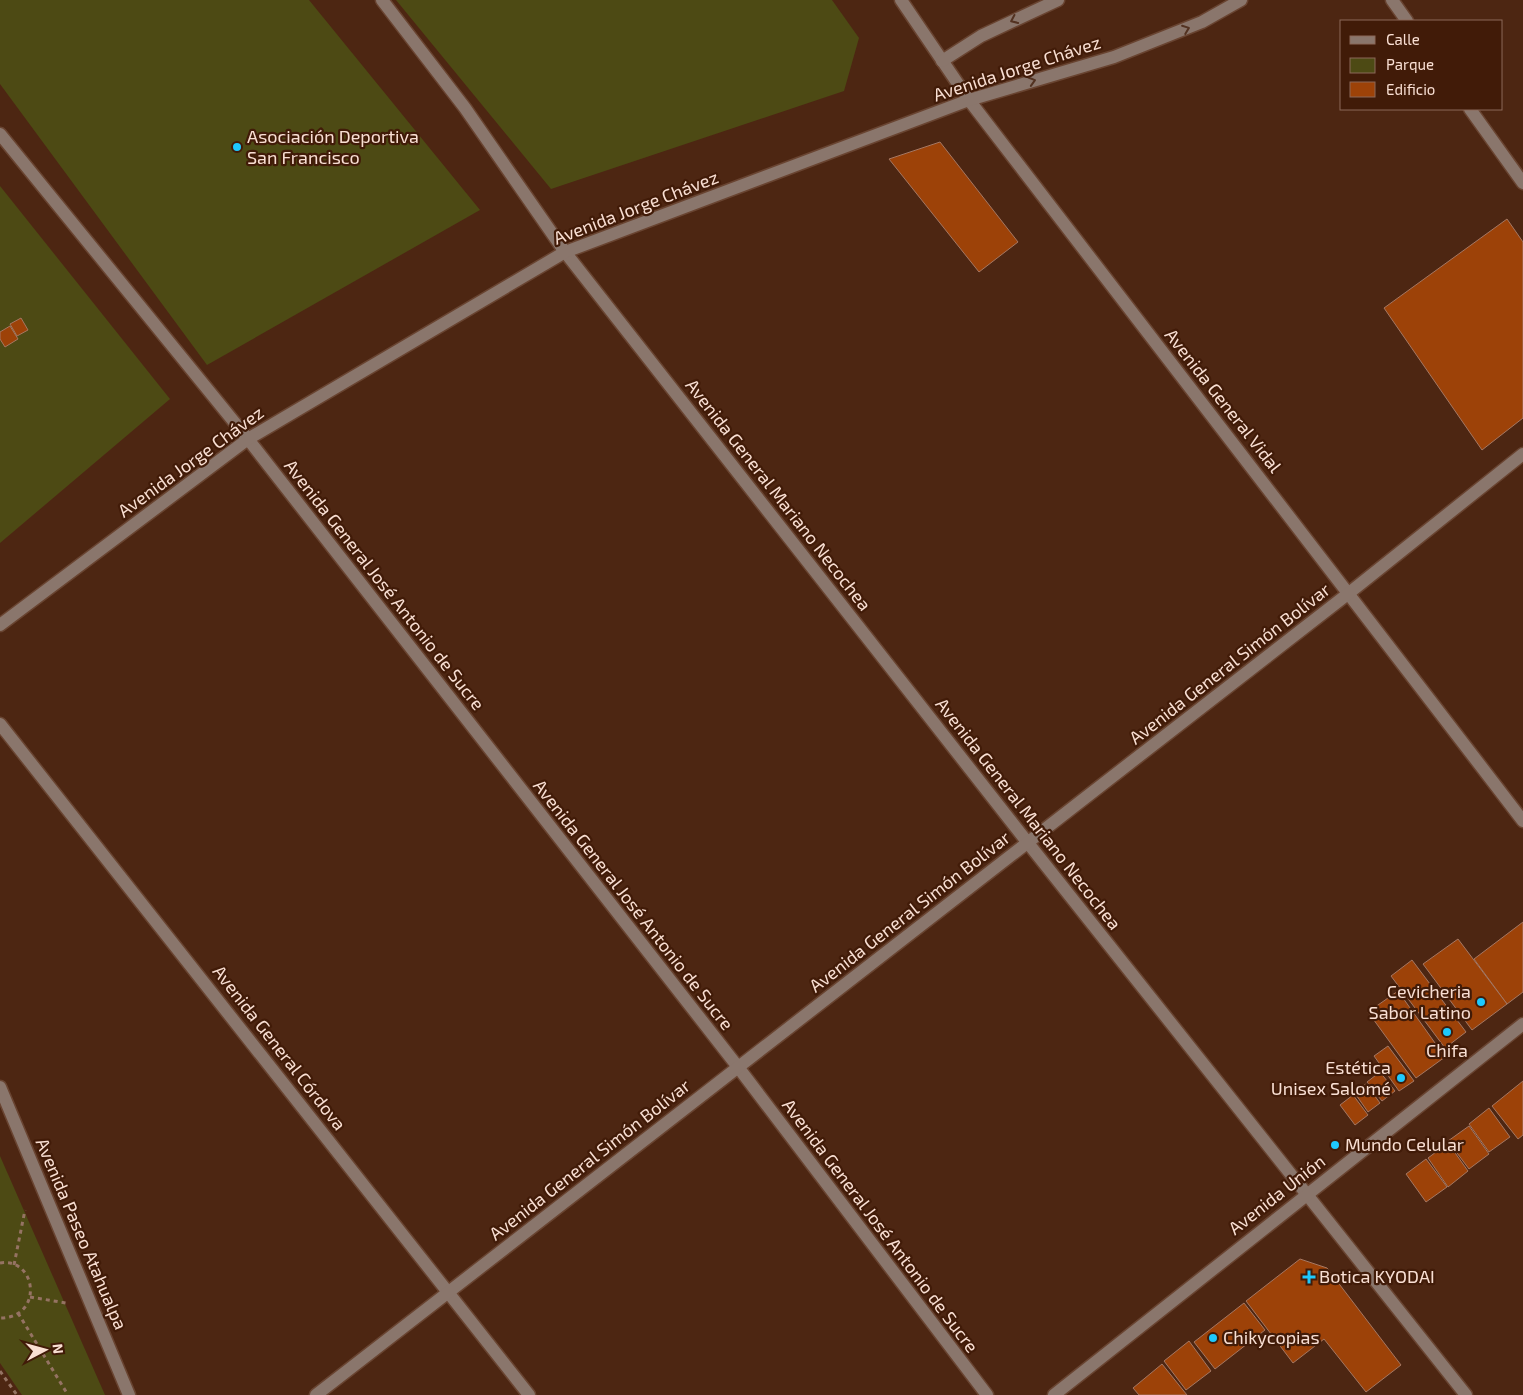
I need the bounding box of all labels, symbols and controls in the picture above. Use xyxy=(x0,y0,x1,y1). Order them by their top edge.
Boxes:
one-way arrow xyxy=(1010,14,1019,25)
legend xyxy=(1340,20,1503,110)
one-way arrow xyxy=(1181,24,1190,35)
text: Calle xyxy=(1386,30,1420,48)
street label: Avenida Jorge Chávez xyxy=(930,31,1103,106)
text: Parque xyxy=(1386,55,1434,73)
one-way arrow xyxy=(1028,77,1036,87)
text: Edificio xyxy=(1386,80,1435,98)
place label: Asociación Deportiva San Francisco xyxy=(247,125,419,168)
marker: Asociación Deportiva San Francisco xyxy=(231,141,243,153)
street label: Avenida Jorge Chávez xyxy=(550,165,721,249)
street label: Avenida General Vidal xyxy=(1161,324,1287,477)
street label: Avenida General Mariano Necochea xyxy=(681,374,876,615)
street label: Avenida Jorge Chávez xyxy=(113,401,268,521)
street label: Avenida General José Antonio de Sucre xyxy=(280,455,490,714)
street label: Avenida General Simón Bolívar xyxy=(1125,578,1334,749)
street label: Avenida General Mariano Necochea xyxy=(931,693,1126,934)
street label: Avenida General José Antonio de Sucre xyxy=(529,775,739,1034)
street label: Avenida General Simón Bolívar xyxy=(805,826,1014,997)
street label: Avenida General Córdova xyxy=(208,960,351,1134)
place label: Cevicheria Sabor Latino xyxy=(1369,980,1471,1023)
marker: Cevicheria Sabor Latino xyxy=(1475,996,1487,1008)
marker: Chifa xyxy=(1441,1026,1453,1038)
place label: Chifa xyxy=(1426,1039,1468,1061)
place label: Estética Unisex Salomé xyxy=(1271,1056,1391,1099)
marker: Estética Unisex Salomé xyxy=(1395,1072,1407,1084)
street label: Avenida General Simón Bolívar xyxy=(485,1074,694,1245)
street label: Avenida General José Antonio de Sucre xyxy=(778,1094,984,1357)
place label: Mundo Celular xyxy=(1345,1133,1464,1155)
street label: Avenida Paseo Atahualpa xyxy=(32,1134,132,1333)
marker: Mundo Celular xyxy=(1329,1139,1341,1151)
street label: Avenida Unión xyxy=(1224,1150,1329,1239)
place label: Botica KYODAI xyxy=(1319,1265,1435,1287)
marker: Botica KYODAI xyxy=(1303,1271,1315,1283)
north arrow xyxy=(20,1325,70,1375)
place label: Chikycopias xyxy=(1223,1326,1320,1348)
marker: Chikycopias xyxy=(1207,1332,1219,1344)
text: N xyxy=(49,1343,67,1355)

